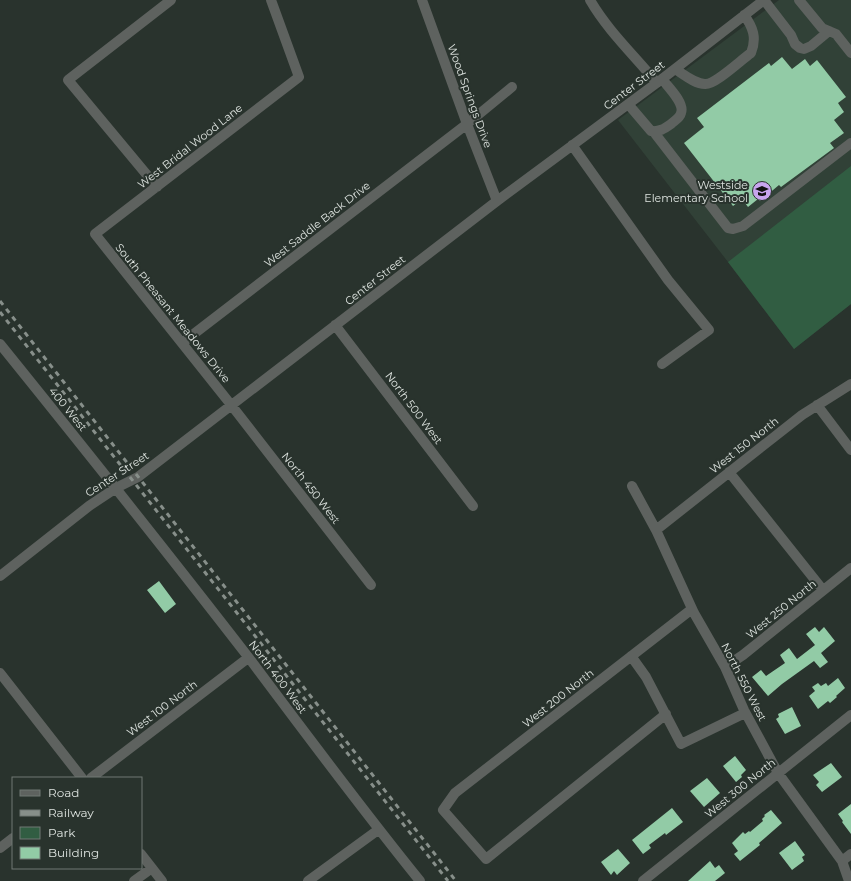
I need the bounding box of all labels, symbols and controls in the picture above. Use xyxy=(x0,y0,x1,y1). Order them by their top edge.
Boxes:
street label: Wood Springs Drive xyxy=(445,42,495,150)
street label: Center Street xyxy=(601,57,668,113)
street label: West Bridal Wood Lane xyxy=(135,101,245,191)
street label: West Saddle Back Drive xyxy=(261,178,373,270)
place label: Westside Elementary School xyxy=(644,178,748,205)
school or university icon: Westside Elementary School xyxy=(751,180,773,202)
street label: South Pheasant Meadows Drive xyxy=(112,241,234,386)
street label: Center Street xyxy=(342,252,409,308)
street label: North 500 West xyxy=(382,369,446,447)
street label: 400 West xyxy=(46,384,90,434)
street label: West 150 North xyxy=(707,414,781,476)
street label: Center Street xyxy=(83,448,152,500)
street label: North 450 West xyxy=(279,449,344,527)
street label: West 250 North xyxy=(743,577,819,641)
street label: North 400 West xyxy=(246,638,310,717)
street label: North 550 West xyxy=(718,641,770,724)
street label: West 200 North xyxy=(519,666,597,730)
street label: West 100 North xyxy=(124,677,200,739)
street label: West 300 North xyxy=(702,755,778,821)
legend xyxy=(12,777,142,869)
text: Road xyxy=(48,785,79,800)
text: Railway xyxy=(48,805,94,820)
text: Park xyxy=(48,825,76,840)
text: Building xyxy=(48,845,99,860)

